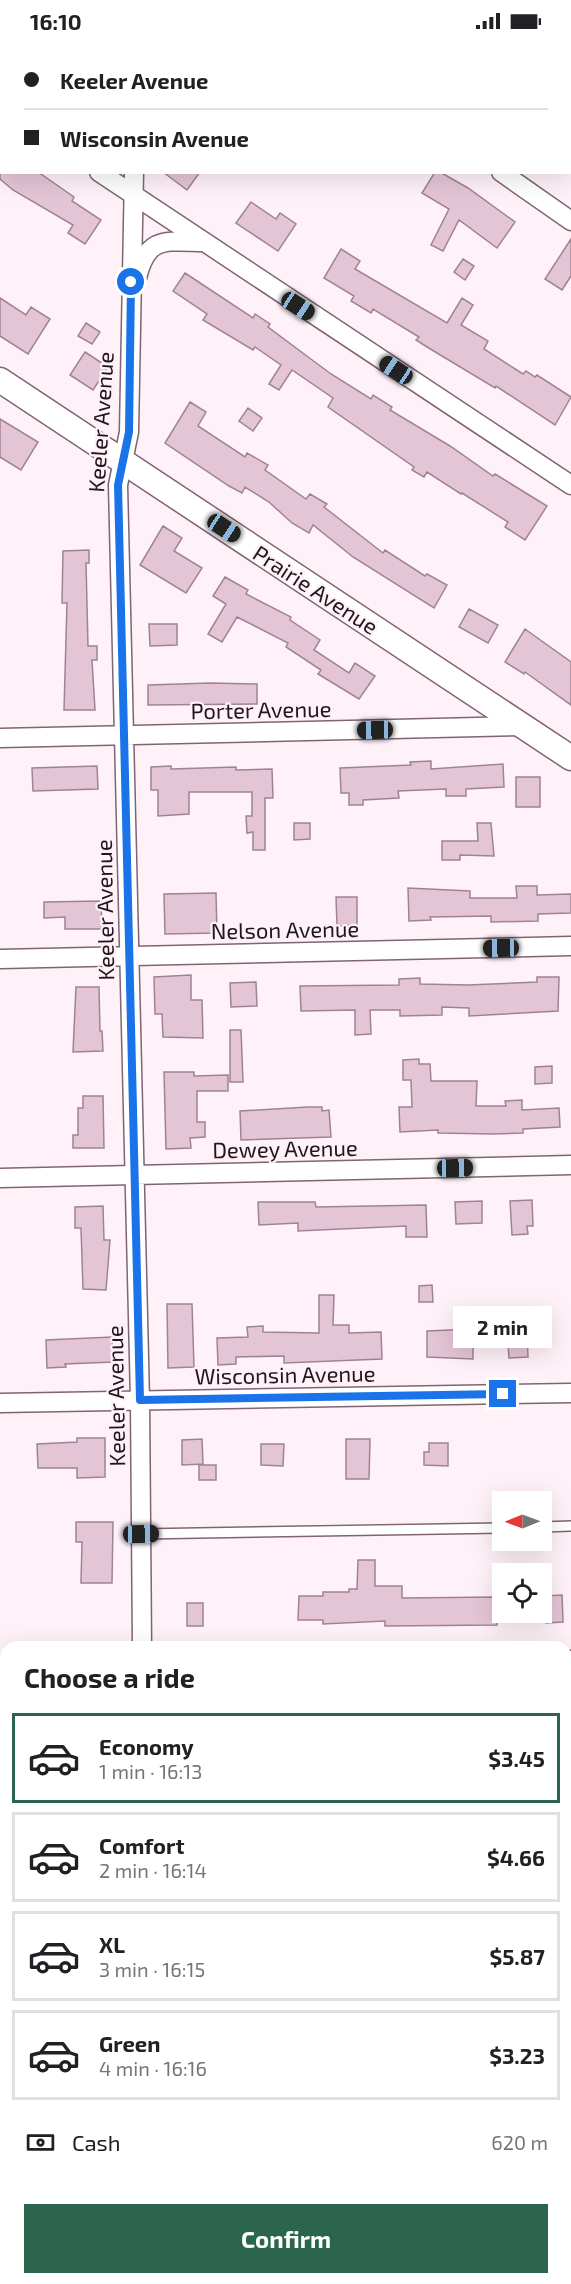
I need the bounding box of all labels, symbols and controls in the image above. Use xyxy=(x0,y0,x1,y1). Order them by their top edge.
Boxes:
text: 16:10 xyxy=(30,8,82,34)
text: Keeler Avenue xyxy=(60,67,208,93)
text: Wisconsin Avenue xyxy=(60,125,249,151)
route start xyxy=(117,268,144,295)
car xyxy=(278,289,318,323)
street label: Keeler Avenue xyxy=(82,351,118,493)
car xyxy=(376,353,416,387)
car xyxy=(204,511,244,545)
street label: Prairie Avenue xyxy=(249,539,383,639)
street label: Porter Avenue xyxy=(190,695,332,723)
car xyxy=(357,721,393,739)
street label: Keeler Avenue xyxy=(90,839,118,981)
street label: Nelson Avenue xyxy=(211,915,359,943)
car xyxy=(483,939,519,957)
street label: Dewey Avenue xyxy=(212,1134,358,1162)
car xyxy=(437,1159,473,1177)
callout: 2 min xyxy=(454,1307,552,1349)
text: 2 min xyxy=(477,1315,528,1339)
street label: Keeler Avenue xyxy=(101,1325,129,1467)
street label: Wisconsin Avenue xyxy=(194,1359,376,1389)
route end xyxy=(489,1380,516,1407)
north arrow xyxy=(492,1491,552,1551)
map controls xyxy=(492,1491,552,1623)
car xyxy=(123,1525,159,1543)
button: locate xyxy=(492,1563,552,1623)
text: Choose a ride xyxy=(24,1661,195,1693)
icon: car xyxy=(27,1731,81,1785)
text: Economy xyxy=(99,1733,194,1759)
text: $3.45 xyxy=(488,1745,545,1771)
text: 1 min · 16:13 xyxy=(99,1759,202,1783)
icon: car xyxy=(27,1830,81,1884)
text: Comfort xyxy=(99,1832,184,1858)
text: $4.66 xyxy=(487,1844,545,1870)
text: 2 min · 16:14 xyxy=(99,1858,207,1882)
icon: car xyxy=(27,1929,81,1983)
text: XL xyxy=(99,1931,125,1957)
text: $5.87 xyxy=(489,1943,545,1969)
text: 3 min · 16:15 xyxy=(99,1957,205,1981)
icon: car xyxy=(27,2028,81,2082)
text: Green xyxy=(99,2030,161,2056)
text: $3.23 xyxy=(489,2042,545,2068)
text: 4 min · 16:16 xyxy=(99,2056,207,2080)
icon: cash xyxy=(24,2126,57,2159)
text: Cash xyxy=(72,2129,121,2155)
text: 620 m xyxy=(491,2130,548,2154)
button: Confirm xyxy=(24,2204,548,2273)

